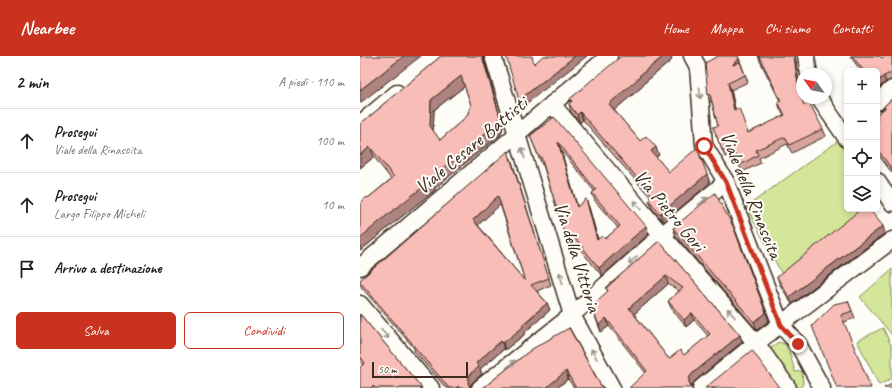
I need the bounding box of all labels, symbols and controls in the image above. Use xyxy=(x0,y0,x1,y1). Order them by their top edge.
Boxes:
text: Nearbee xyxy=(20,16,74,40)
text: Home xyxy=(663,20,689,37)
text: Mappa xyxy=(711,20,743,37)
text: Chi siamo xyxy=(765,20,810,37)
text: Contatti xyxy=(832,20,872,37)
north arrow xyxy=(796,68,832,104)
map controls xyxy=(844,68,880,212)
button: + xyxy=(844,68,880,104)
text: 2 min xyxy=(16,72,49,93)
text: A piedi · 110 m xyxy=(279,74,344,90)
one-way arrow xyxy=(696,86,704,99)
street label: Viale Cesare Battisti xyxy=(410,90,534,200)
button: − xyxy=(844,104,880,140)
text: Prosegui xyxy=(54,123,96,142)
street label: Viale della Rinascita xyxy=(715,128,789,264)
icon: ahead xyxy=(16,130,38,152)
text: 100 m xyxy=(316,133,344,149)
route start xyxy=(695,137,713,155)
button: locate xyxy=(844,140,880,176)
text: Viale della Rinascita xyxy=(54,142,142,158)
one-way arrow xyxy=(519,147,526,160)
street label: Via Pietro Gori xyxy=(628,164,713,258)
button: layers xyxy=(844,176,880,212)
text: Prosegui xyxy=(54,187,96,206)
icon: ahead xyxy=(16,194,38,216)
one-way arrow xyxy=(698,196,709,205)
text: 10 m xyxy=(322,197,344,213)
street label: Via della Vittoria xyxy=(548,199,608,317)
one-way arrow xyxy=(633,199,642,210)
text: Largo Filippo Micheli xyxy=(54,206,144,222)
one-way arrow xyxy=(628,256,638,265)
icon: arrive xyxy=(16,258,38,280)
text: Arrivo a destinazione xyxy=(54,259,162,278)
one-way arrow xyxy=(557,271,564,284)
one-way arrow xyxy=(726,308,735,319)
button: Salva xyxy=(16,312,176,349)
button: Condividi xyxy=(184,312,344,349)
one-way arrow xyxy=(381,328,390,339)
route end xyxy=(789,335,807,353)
one-way arrow xyxy=(589,348,597,360)
one-way arrow xyxy=(505,359,516,368)
scale bar xyxy=(372,360,468,379)
text: 50 m xyxy=(378,362,397,376)

